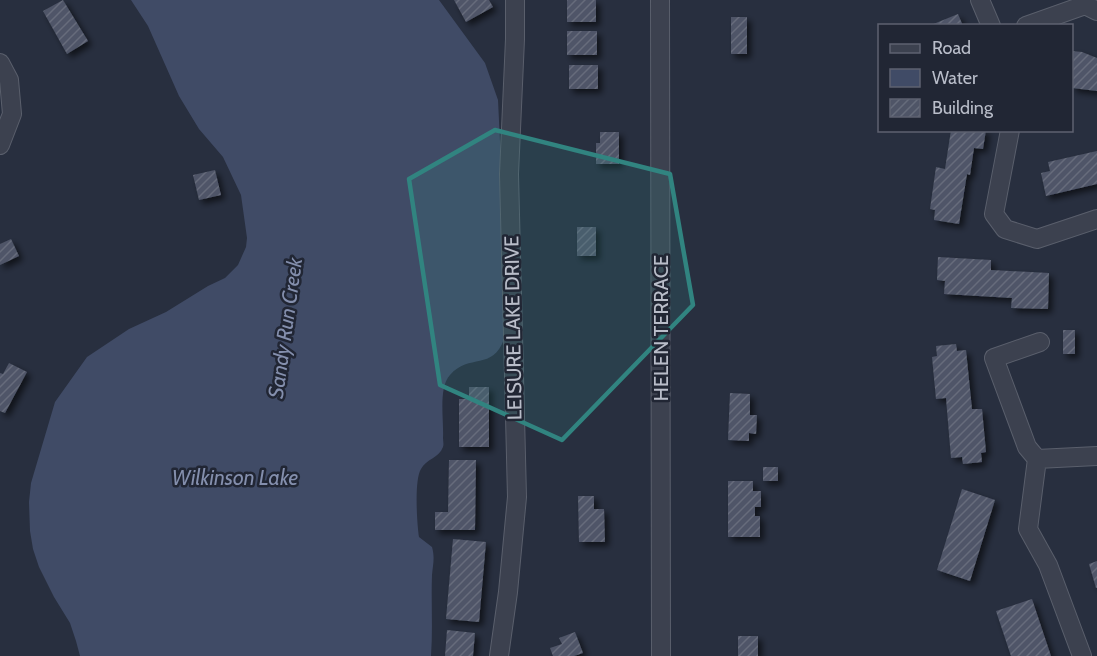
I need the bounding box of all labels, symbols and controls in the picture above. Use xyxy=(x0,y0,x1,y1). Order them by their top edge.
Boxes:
legend xyxy=(878,24,1073,132)
text: Road xyxy=(932,37,971,59)
text: Water xyxy=(932,67,978,89)
text: Building xyxy=(932,97,994,119)
street label: LEISURE LAKE DRIVE xyxy=(499,236,527,420)
water label: Sandy Run Creek xyxy=(263,255,307,400)
street label: HELEN TERRACE xyxy=(649,255,673,401)
water label: Wilkinson Lake xyxy=(172,465,299,490)

